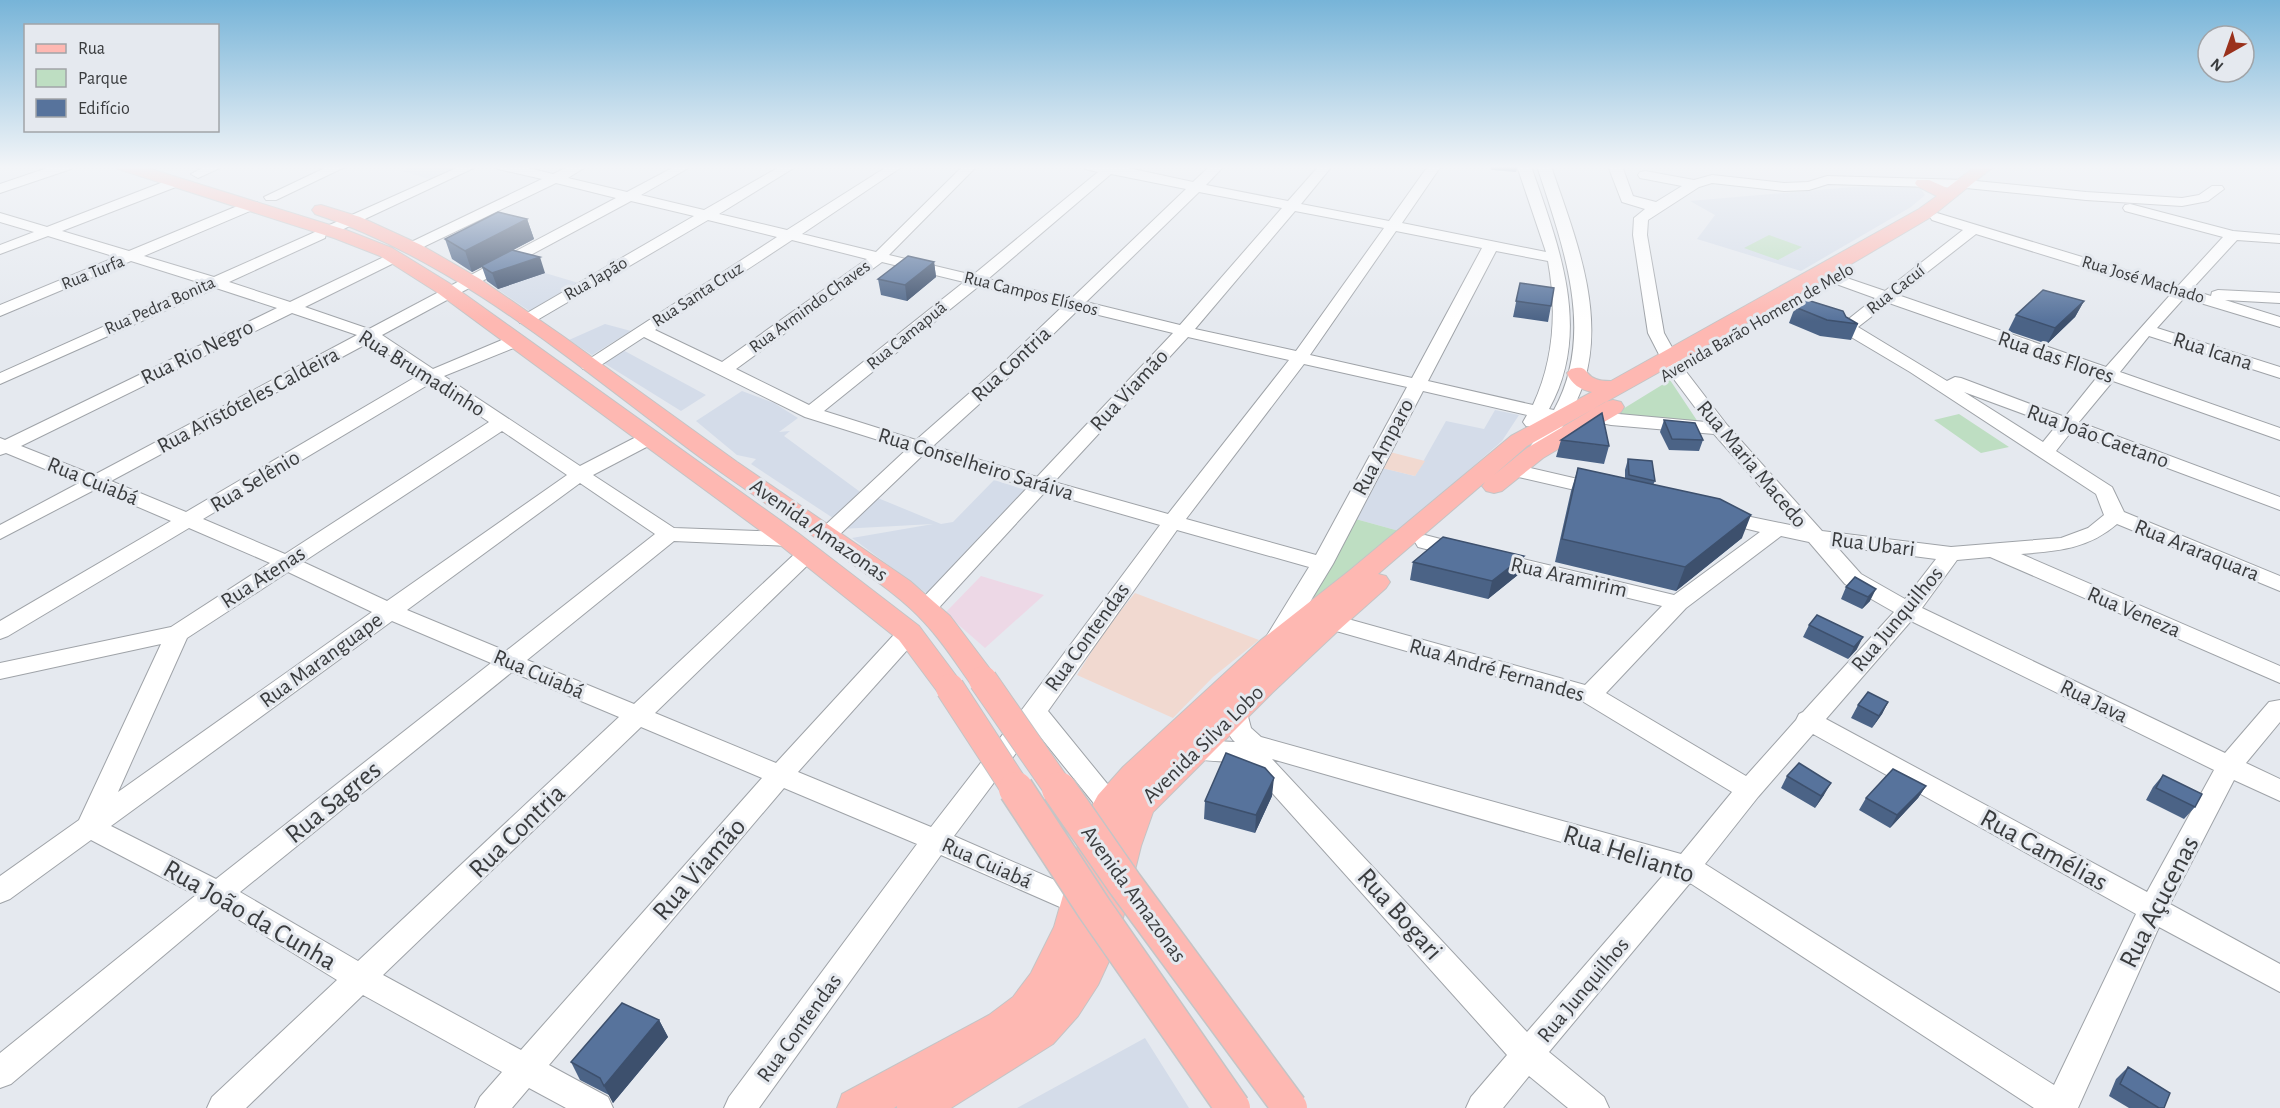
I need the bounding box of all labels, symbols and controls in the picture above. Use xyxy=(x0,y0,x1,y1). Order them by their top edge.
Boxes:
legend xyxy=(24,24,219,132)
north arrow xyxy=(2196,24,2256,84)
text: Rua xyxy=(78,40,105,58)
text: N xyxy=(2208,55,2226,74)
text: Parque xyxy=(78,70,127,88)
text: Edifício xyxy=(78,100,130,118)
street label: Rua Turfa xyxy=(59,252,127,294)
street label: Rua José Machado xyxy=(2080,253,2207,307)
street label: Rua Japão xyxy=(561,254,631,304)
street label: Rua Armindo Chaves xyxy=(746,257,874,357)
street label: Rua Santa Cruz xyxy=(649,259,747,331)
street label: Avenida Barão Homem de Melo xyxy=(1657,260,1857,386)
street label: Rua Cacuí xyxy=(1864,262,1929,318)
street label: Rua Campos Elíseos xyxy=(962,269,1100,319)
street label: Rua Pedra Bonita xyxy=(102,274,218,338)
street label: Rua Camapuã xyxy=(864,298,950,374)
street label: Rua Rio Negro xyxy=(137,315,257,389)
street label: Rua Contria xyxy=(967,322,1055,406)
street label: Rua Brumadinho xyxy=(355,325,489,421)
street label: Rua das Flores xyxy=(1995,327,2117,387)
street label: Rua Icana xyxy=(2171,328,2255,374)
street label: Rua Aristóteles Caldeira xyxy=(153,343,343,457)
street label: Rua Viamão xyxy=(1086,345,1172,435)
street label: Rua Amparo xyxy=(1348,395,1418,499)
street label: Rua Maria Macedo xyxy=(1693,396,1811,532)
street label: Rua João Caetano xyxy=(2024,400,2172,472)
street label: Rua Conselheiro Saráiva xyxy=(876,424,1076,504)
street label: Rua Selênio xyxy=(207,446,303,516)
street label: Rua Cuiabá xyxy=(44,453,142,509)
street label: Avenida Amazonas xyxy=(746,474,892,586)
street label: Rua Araraquara xyxy=(2131,515,2263,585)
street label: Rua Ubari xyxy=(1830,528,1916,560)
street label: Rua Atenas xyxy=(217,542,309,612)
street label: Rua Aramirim xyxy=(1509,553,1629,601)
street label: Rua Junquilhos xyxy=(1847,562,1947,676)
street label: Rua Contendas xyxy=(1041,579,1133,695)
street label: Rua Veneza xyxy=(2084,583,2184,641)
street label: Rua Maranguape xyxy=(256,608,386,712)
street label: Rua André Fernandes xyxy=(1407,634,1587,706)
street label: Rua Cuiabá xyxy=(490,645,588,703)
street label: Rua Java xyxy=(2057,675,2131,727)
street label: Avenida Silva Lobo xyxy=(1138,681,1268,807)
street label: Rua Sagres xyxy=(280,756,386,848)
street label: Rua Contria xyxy=(464,779,570,883)
street label: Rua Camélias xyxy=(1976,804,2112,896)
street label: Rua Viamão xyxy=(647,812,751,926)
street label: Rua Helianto xyxy=(1560,820,1698,888)
street label: Avenida Amazonas xyxy=(1077,822,1191,966)
street label: Rua Açucenas xyxy=(2114,832,2204,972)
street label: Rua Cuiabá xyxy=(939,833,1035,893)
street label: Rua João da Cunha xyxy=(159,855,341,975)
street label: Rua Bogari xyxy=(1352,863,1448,965)
street label: Rua Junquilhos xyxy=(1533,933,1633,1047)
street label: Rua Contendas xyxy=(753,970,845,1086)

